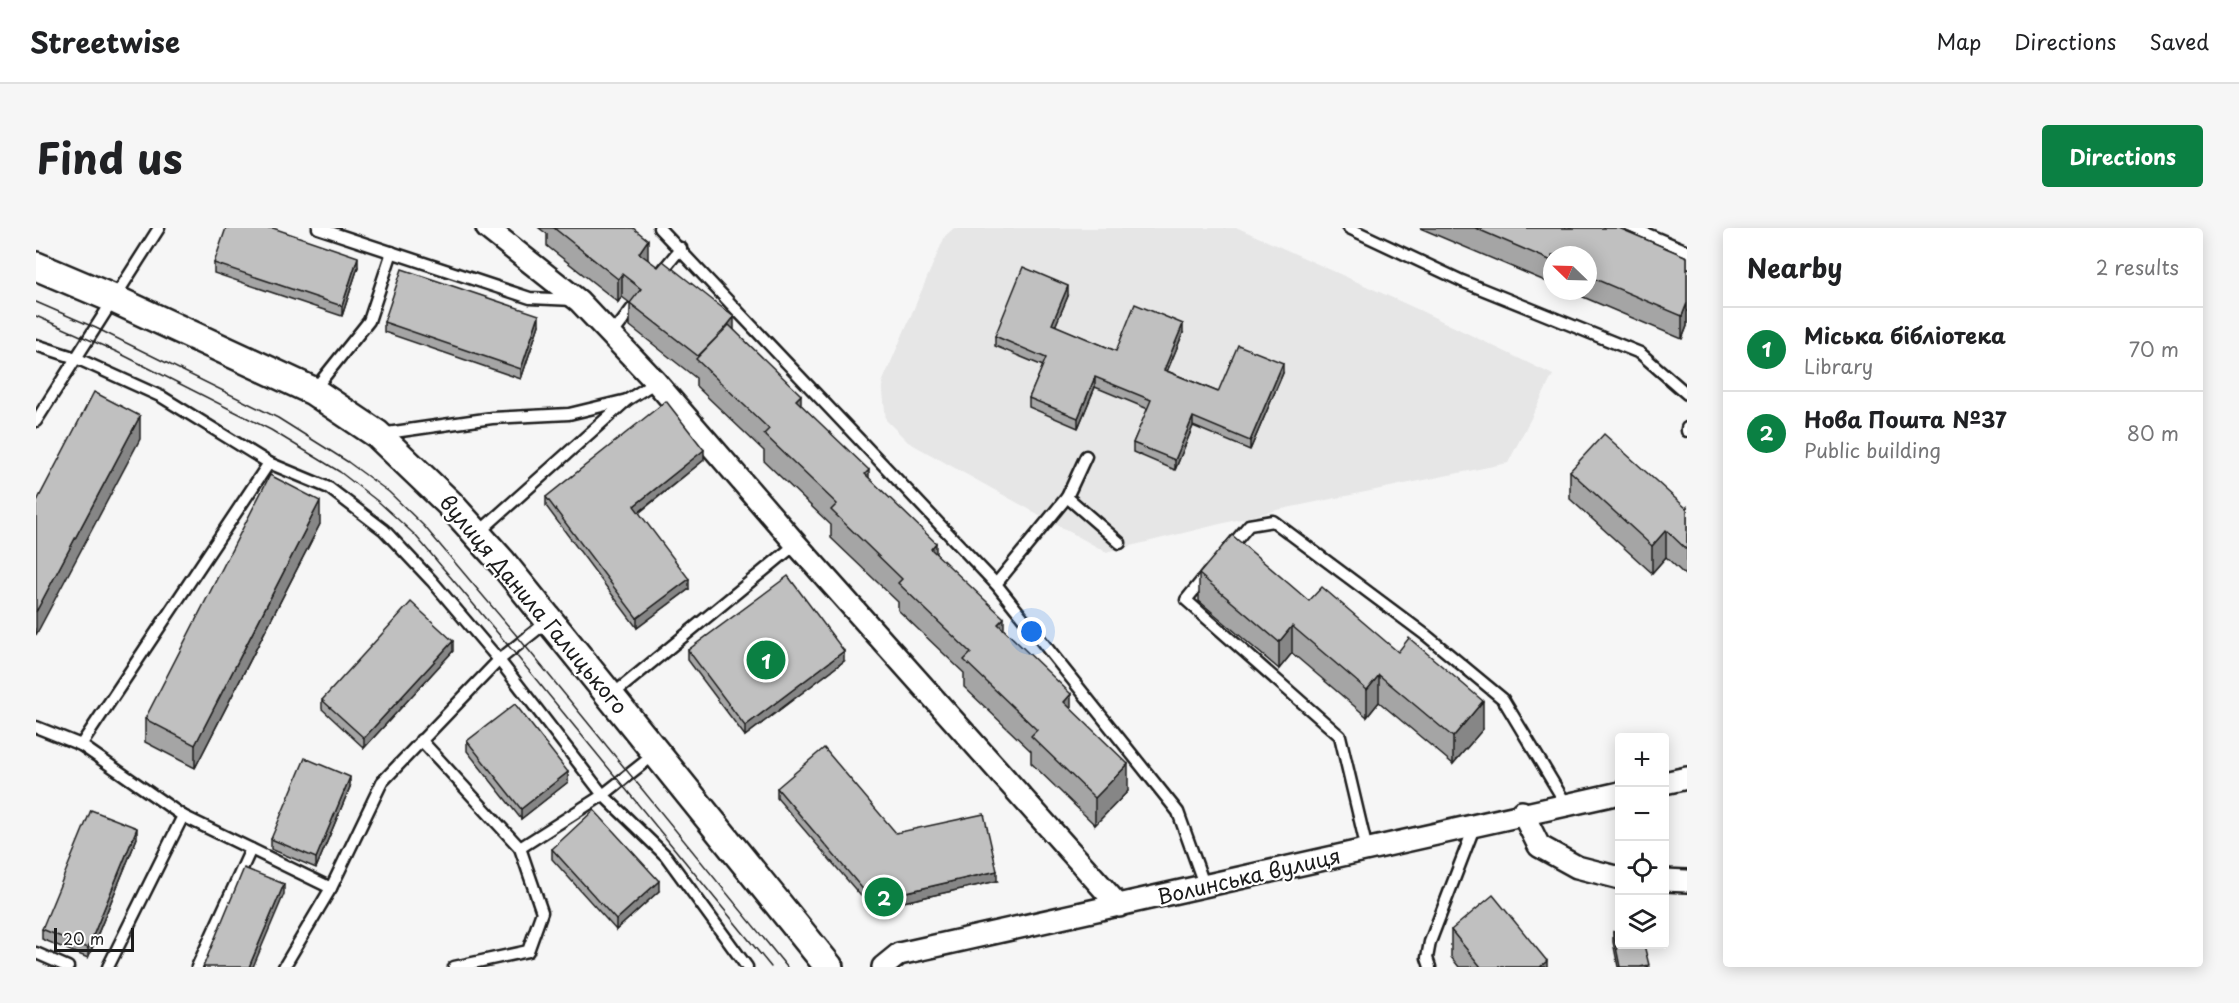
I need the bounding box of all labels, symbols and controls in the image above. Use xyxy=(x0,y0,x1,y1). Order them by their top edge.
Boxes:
text: Streetwise xyxy=(30,20,180,63)
text: Map xyxy=(1936,25,1981,57)
text: Directions xyxy=(2014,25,2116,57)
text: Saved xyxy=(2149,25,2209,57)
text: Find us xyxy=(36,125,183,188)
button: Directions xyxy=(2042,125,2203,187)
north arrow xyxy=(1543,246,1597,300)
text: Nearby xyxy=(1747,248,1842,287)
text: 2 results xyxy=(2096,252,2179,282)
text: Міська бібліотека xyxy=(1804,318,2006,351)
text: 1 xyxy=(1762,334,1771,364)
text: 70 m xyxy=(2129,334,2179,364)
text: Library xyxy=(1804,351,1873,381)
text: Нова Пошта №37 xyxy=(1804,402,2007,435)
text: 2 xyxy=(1759,418,1774,448)
text: 80 m xyxy=(2127,418,2179,448)
text: Public building xyxy=(1804,435,1941,465)
street label: вулиця Данила Галицького xyxy=(433,487,636,721)
your location xyxy=(1017,617,1046,646)
pin: 1 xyxy=(746,638,786,682)
map controls xyxy=(1615,733,1669,949)
button: + xyxy=(1615,733,1669,787)
button: − xyxy=(1615,787,1669,841)
street label: Волинська вулиця xyxy=(1154,838,1343,912)
button: locate xyxy=(1615,841,1669,895)
pin: 2 xyxy=(864,874,904,920)
button: layers xyxy=(1615,895,1669,949)
scale bar xyxy=(54,925,134,952)
text: 20 m xyxy=(63,926,104,950)

